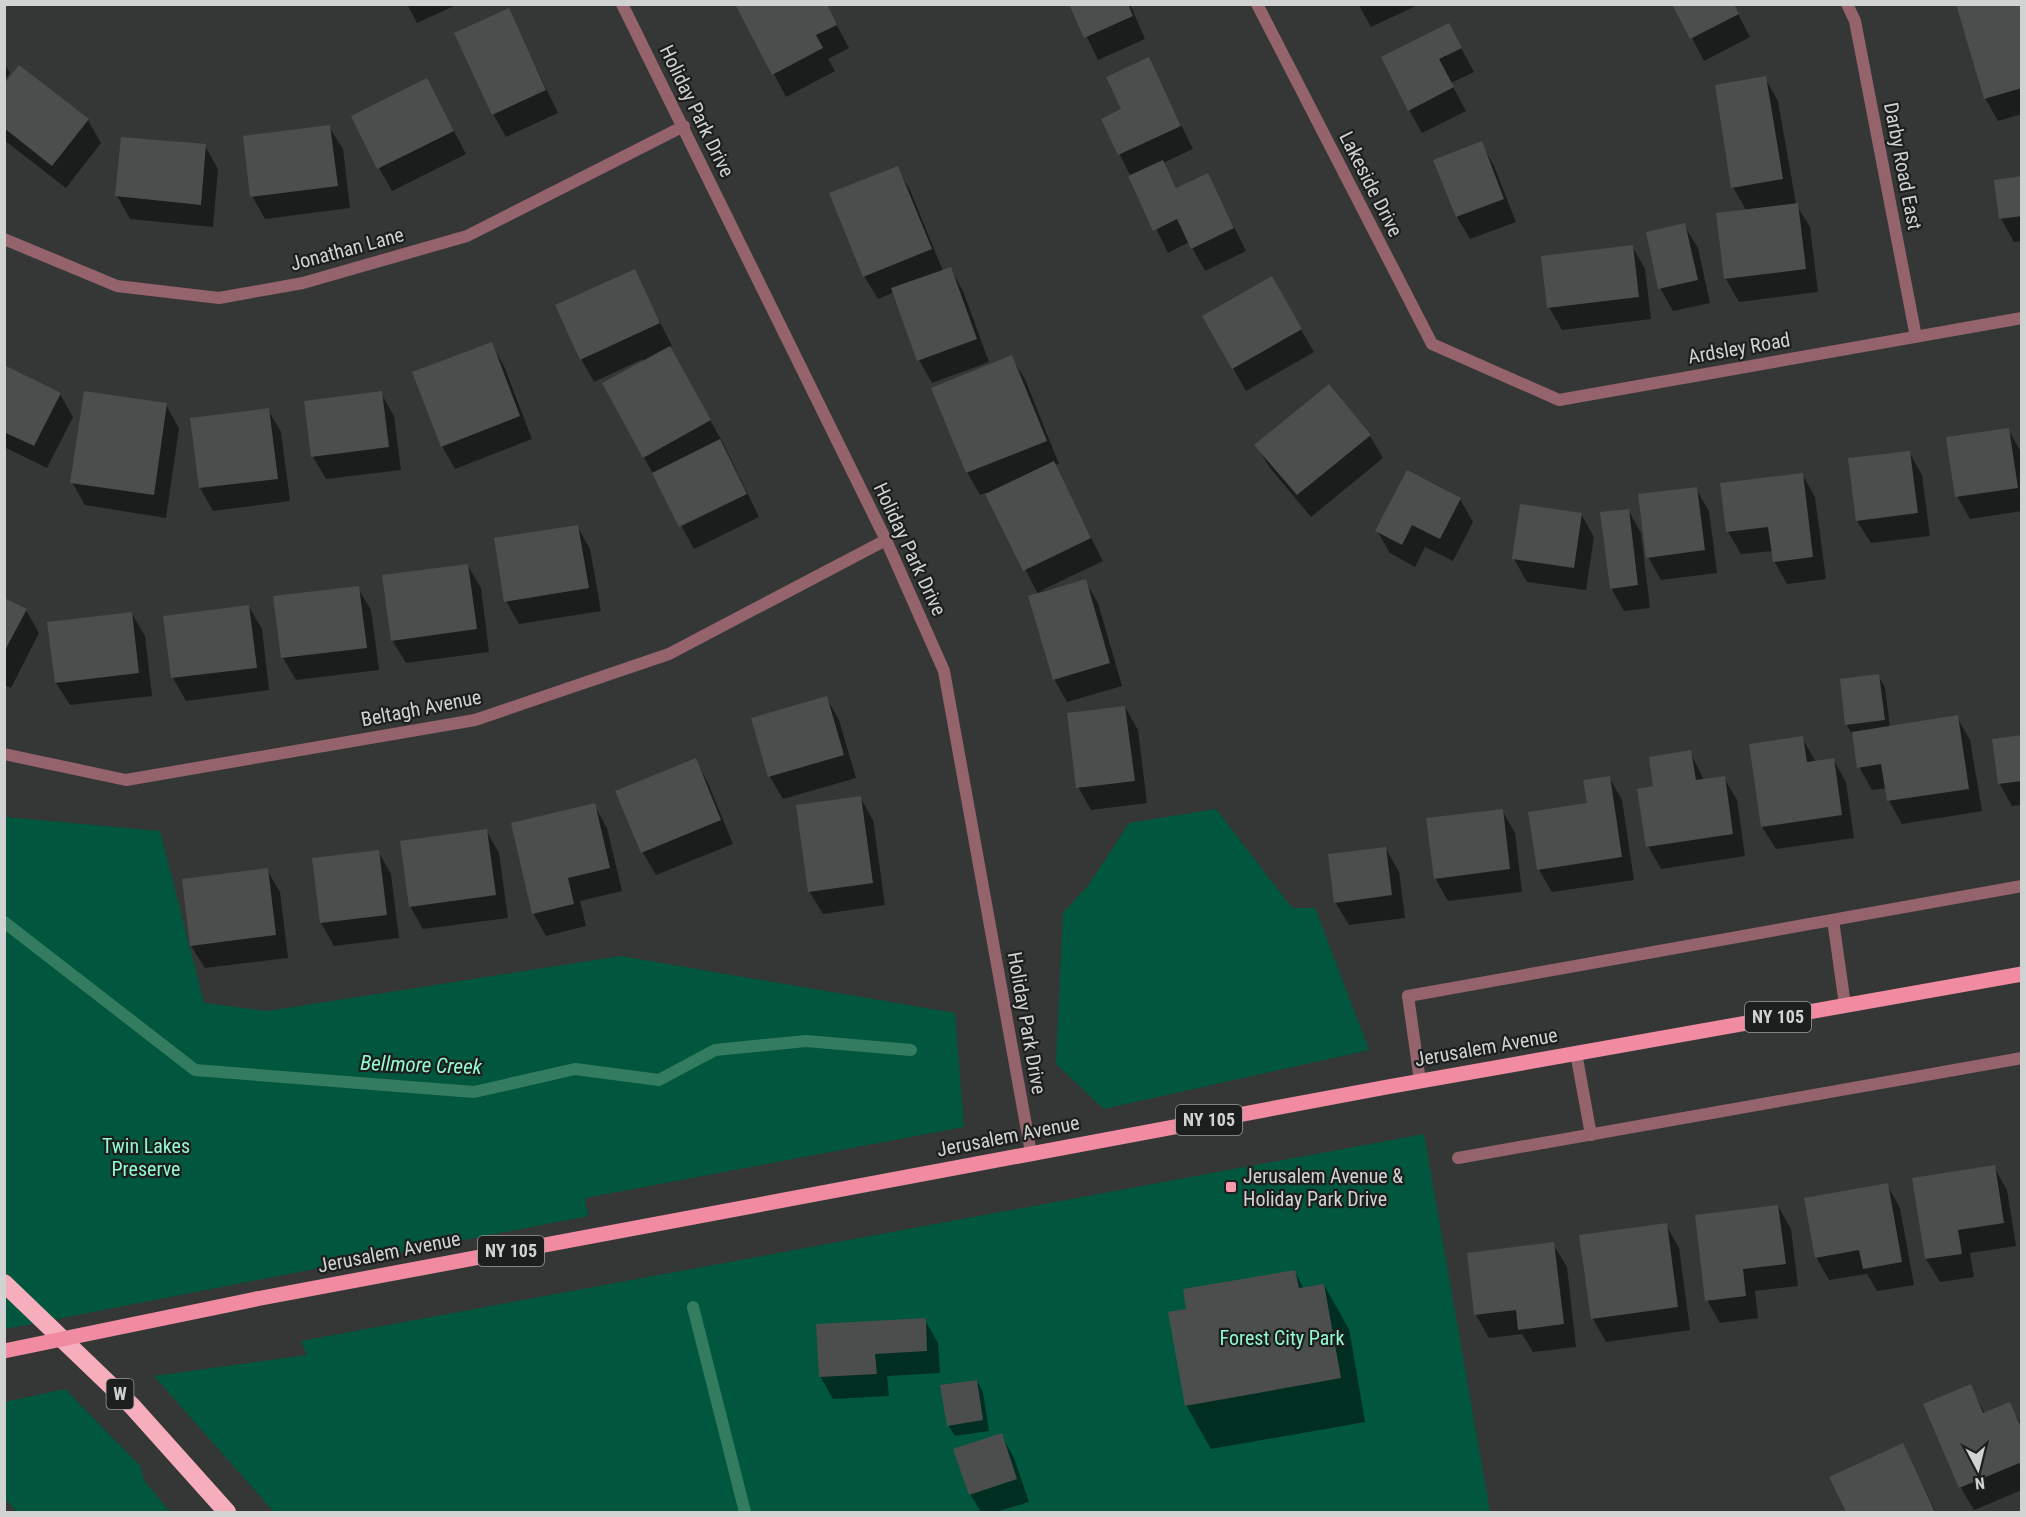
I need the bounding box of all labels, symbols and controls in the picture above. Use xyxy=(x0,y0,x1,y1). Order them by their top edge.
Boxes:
street label: Holiday Park Drive xyxy=(655,41,739,181)
street label: Darby Road East xyxy=(1879,100,1927,232)
street label: Lakeside Drive xyxy=(1334,127,1408,241)
street label: Jonathan Lane xyxy=(288,222,406,276)
street label: Ardsley Road xyxy=(1686,327,1792,369)
street label: Holiday Park Drive xyxy=(869,479,951,619)
street label: Beltagh Avenue xyxy=(359,685,483,731)
street label: Holiday Park Drive xyxy=(1003,950,1051,1096)
road number: NY 105 xyxy=(1745,1002,1811,1032)
street label: Jerusalem Avenue xyxy=(1413,1023,1559,1071)
water label: Bellmore Creek xyxy=(360,1051,483,1079)
road number: NY 105 xyxy=(1176,1105,1242,1135)
street label: Jerusalem Avenue xyxy=(935,1110,1081,1162)
park label: Twin Lakes Preserve xyxy=(102,1134,190,1181)
place label: Jerusalem Avenue & Holiday Park Drive xyxy=(1243,1164,1403,1211)
marker: Jerusalem Avenue & Holiday Park Drive xyxy=(1224,1180,1238,1194)
street label: Jerusalem Avenue xyxy=(316,1226,462,1278)
road number: NY 105 xyxy=(478,1236,544,1266)
park label: Forest City Park xyxy=(1220,1326,1344,1350)
road number: W xyxy=(106,1379,134,1409)
north arrow xyxy=(1948,1439,2008,1499)
text: N xyxy=(1974,1473,1986,1493)

